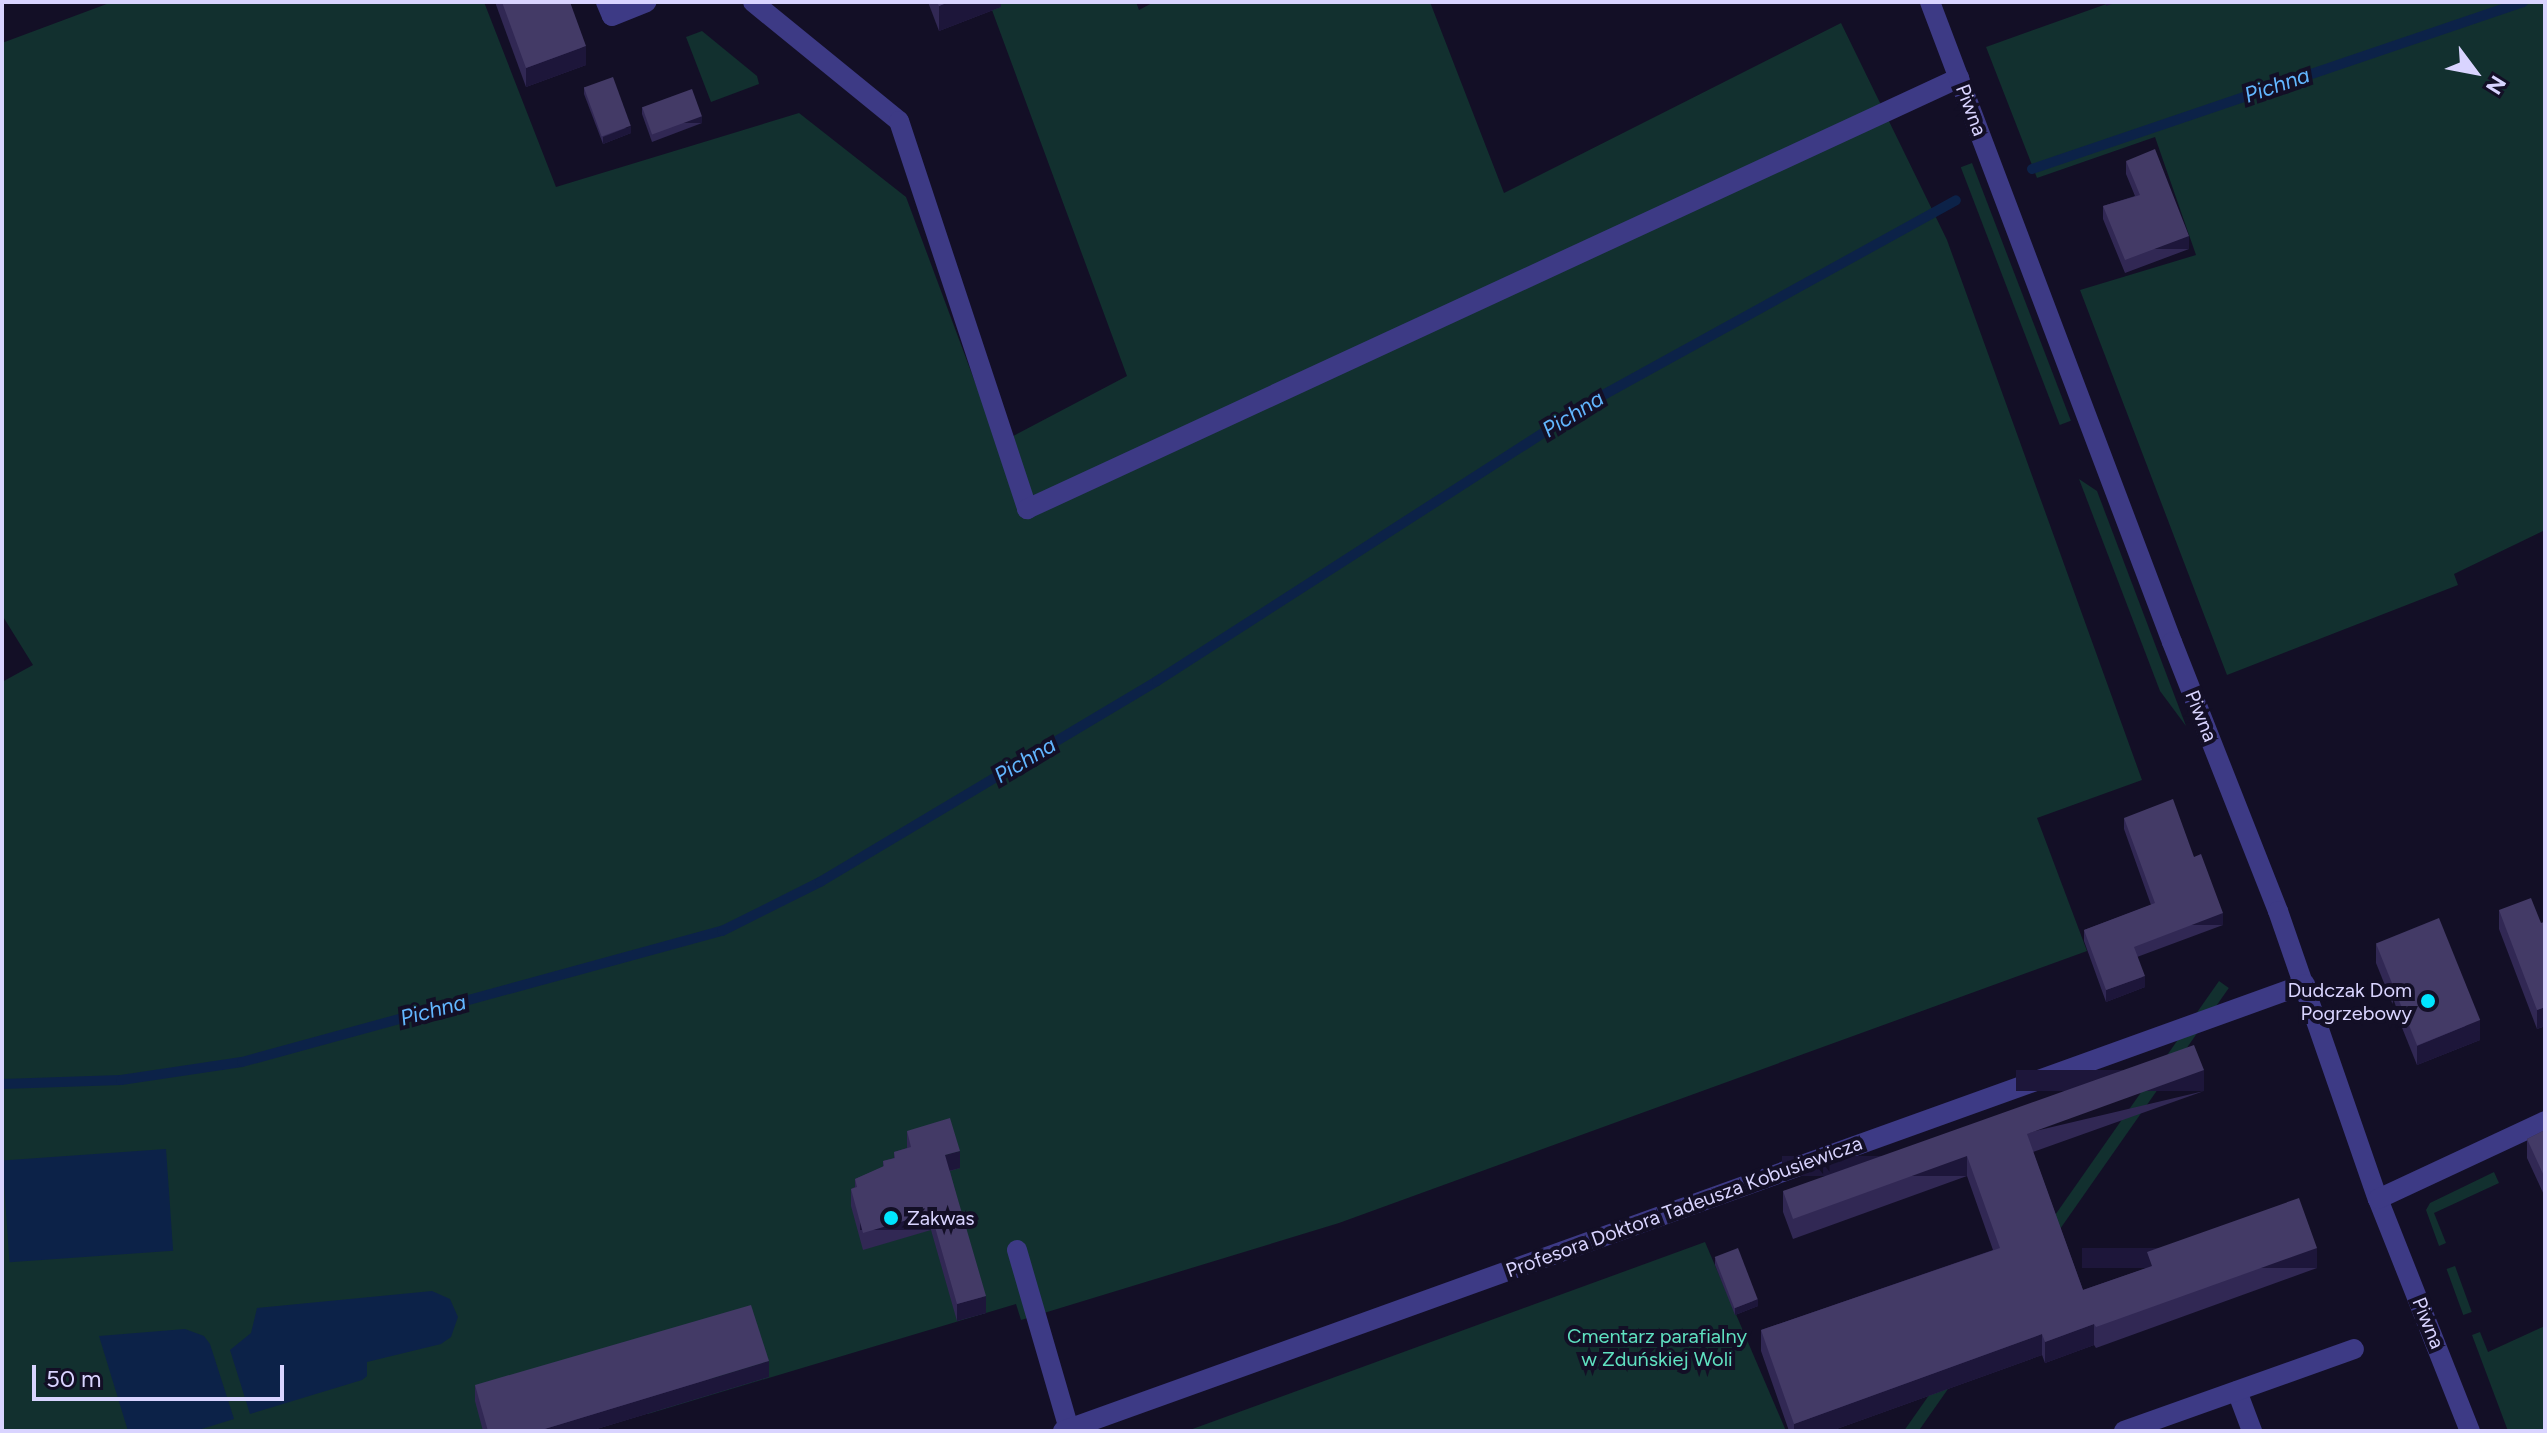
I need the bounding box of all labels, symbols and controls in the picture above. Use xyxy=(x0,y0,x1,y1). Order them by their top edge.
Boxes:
north arrow xyxy=(2435,32,2515,112)
water label: Pichna xyxy=(2241,62,2313,108)
text: N xyxy=(2480,71,2512,99)
street label: Piwna xyxy=(1950,81,1992,139)
water label: Pichna xyxy=(1537,385,1609,443)
street label: Piwna xyxy=(2180,687,2222,745)
water label: Pichna xyxy=(989,731,1061,789)
place label: Dudczak Dom Pogrzebowy xyxy=(2288,978,2412,1025)
water label: Pichna xyxy=(397,989,469,1031)
marker: Dudczak Dom Pogrzebowy xyxy=(2419,992,2437,1010)
street label: Profesora Doktora Tadeusza Kobusiewicza xyxy=(1503,1131,1865,1283)
place label: Zakwas xyxy=(907,1206,975,1230)
marker: Zakwas xyxy=(882,1209,900,1227)
street label: Piwna xyxy=(2407,1294,2449,1352)
park label: Cmentarz parafialny w Zduńskiej Woli xyxy=(1567,1324,1747,1371)
scale bar xyxy=(36,1349,288,1399)
text: 50 m xyxy=(46,1364,102,1393)

